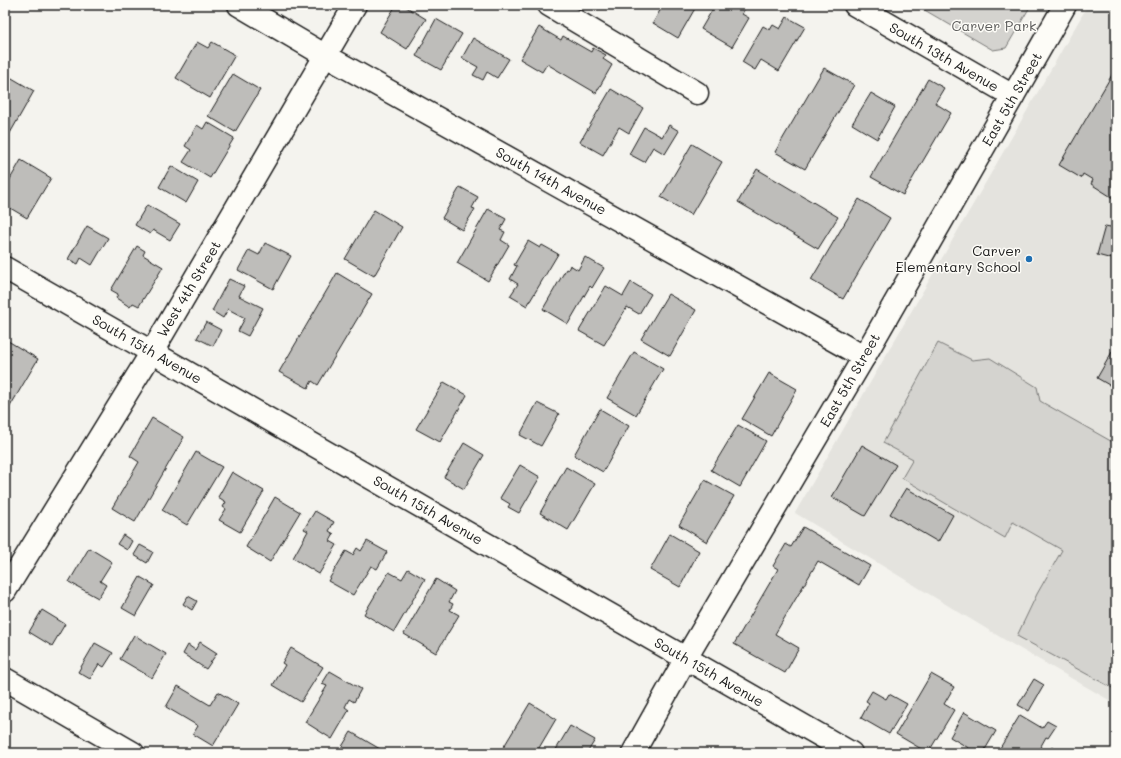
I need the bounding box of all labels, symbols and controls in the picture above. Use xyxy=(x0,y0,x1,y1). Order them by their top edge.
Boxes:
park label: Carver Park xyxy=(951,16,1037,35)
street label: South 13th Avenue xyxy=(886,17,1003,96)
street label: East 5th Street xyxy=(977,48,1046,149)
street label: South 14th Avenue xyxy=(492,142,610,219)
street label: West 4th Street xyxy=(152,237,225,341)
place label: Carver Elementary School xyxy=(895,241,1021,276)
marker: Carver Elementary School xyxy=(1024,254,1034,264)
street label: South 15th Avenue xyxy=(89,309,206,388)
street label: East 5th Street xyxy=(815,329,884,430)
street label: South 15th Avenue xyxy=(370,470,487,549)
street label: South 15th Avenue xyxy=(651,632,768,711)

